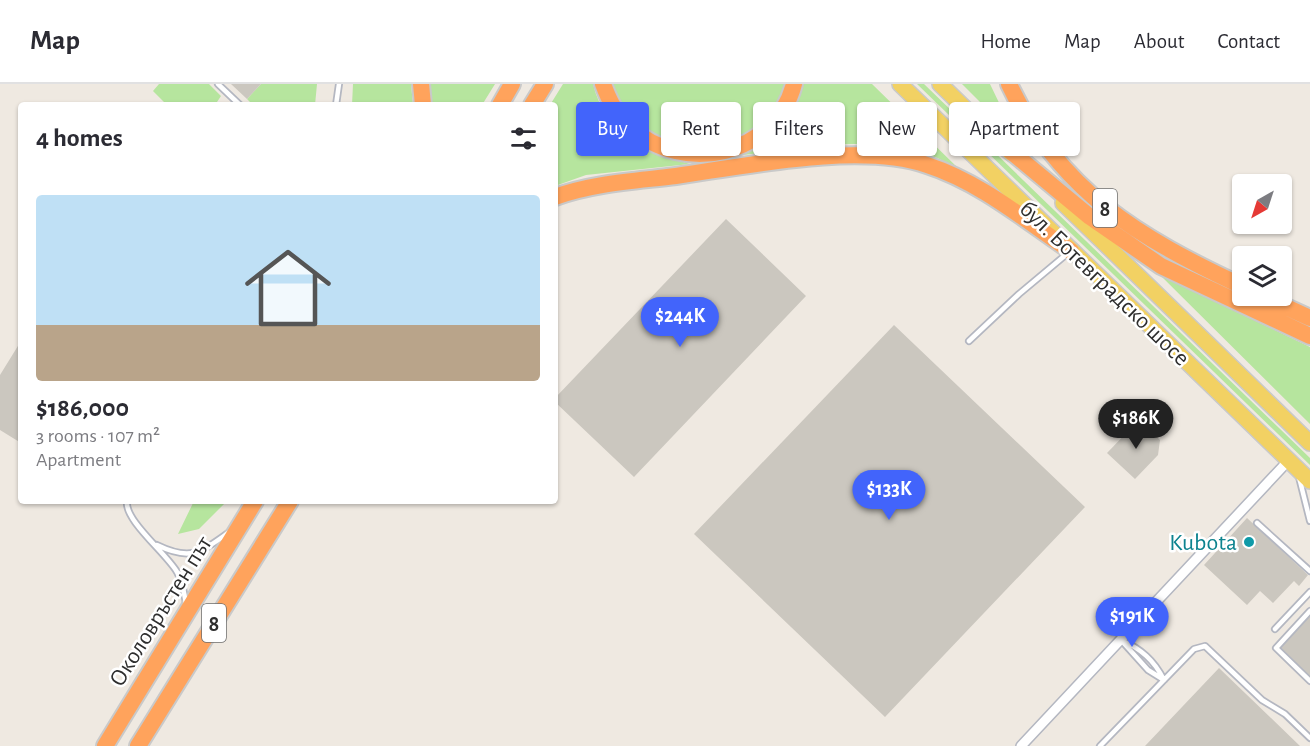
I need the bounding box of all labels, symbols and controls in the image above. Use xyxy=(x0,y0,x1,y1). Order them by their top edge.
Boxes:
text: Map xyxy=(30,27,80,55)
text: Home xyxy=(980,31,1031,52)
text: Map xyxy=(1064,31,1101,52)
text: About xyxy=(1134,31,1184,52)
text: Contact xyxy=(1217,31,1280,52)
chip: Buy xyxy=(576,102,649,156)
chip: Rent xyxy=(661,102,741,156)
chip: Filters xyxy=(753,102,845,156)
chip: New xyxy=(857,102,937,156)
chip: Apartment xyxy=(949,102,1080,156)
icon: filters xyxy=(507,122,540,155)
text: 4 homes xyxy=(36,125,123,151)
north arrow xyxy=(1232,174,1292,234)
map controls xyxy=(1232,174,1292,306)
road number: 8 xyxy=(1093,189,1117,227)
street label: бул. Ботевградско шосе xyxy=(1015,197,1194,371)
icon: home xyxy=(234,234,342,342)
button: layers xyxy=(1232,246,1292,306)
pin: $244K xyxy=(638,297,722,348)
text: $244K xyxy=(655,306,705,326)
text: $186,000 xyxy=(36,395,129,421)
pin: $186K xyxy=(1094,399,1178,450)
text: $186K xyxy=(1112,408,1160,428)
text: 3 rooms · 107 m² xyxy=(36,426,160,446)
text: Apartment xyxy=(36,450,121,470)
pin: $133K xyxy=(847,470,931,521)
text: $133K xyxy=(866,479,912,499)
place label: Kubota xyxy=(1169,531,1237,555)
street label: Околовръстен път xyxy=(105,532,217,691)
marker: Kubota xyxy=(1242,535,1256,549)
pin: $191K xyxy=(1090,597,1174,648)
road number: 8 xyxy=(202,604,226,642)
text: $191K xyxy=(1110,606,1154,626)

